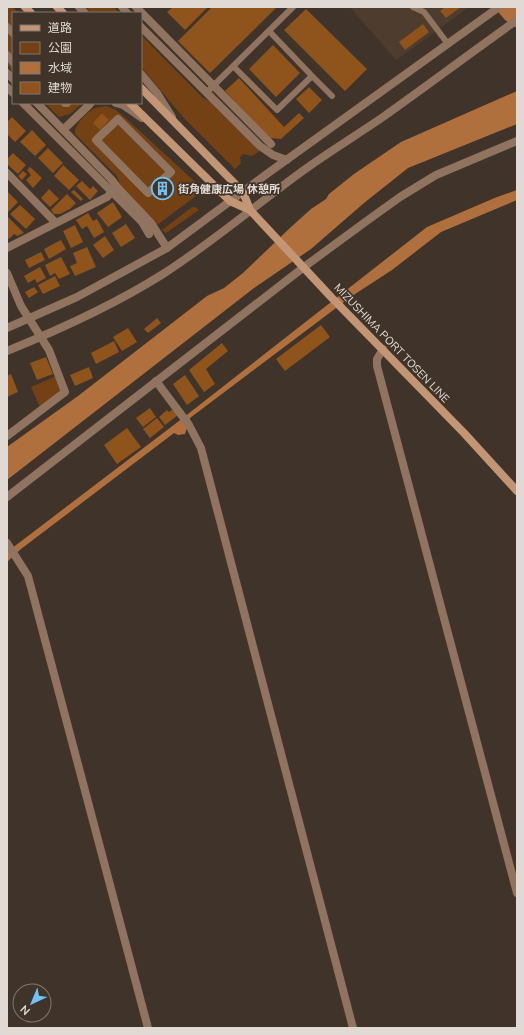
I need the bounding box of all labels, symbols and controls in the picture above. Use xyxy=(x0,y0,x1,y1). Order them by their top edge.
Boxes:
legend xyxy=(12,12,142,104)
text: 道路 xyxy=(48,20,72,35)
text: 公園 xyxy=(48,40,72,55)
text: 水域 xyxy=(48,60,72,75)
text: 建物 xyxy=(48,80,72,95)
building icon: 街角健康広場 休憩所 xyxy=(150,176,176,202)
place label: 街角健康広場 休憩所 xyxy=(178,182,280,196)
street label: MIZUSHIMA PORT TOSEN LINE xyxy=(331,280,453,406)
north arrow xyxy=(12,983,52,1023)
text: N xyxy=(17,1002,33,1018)

